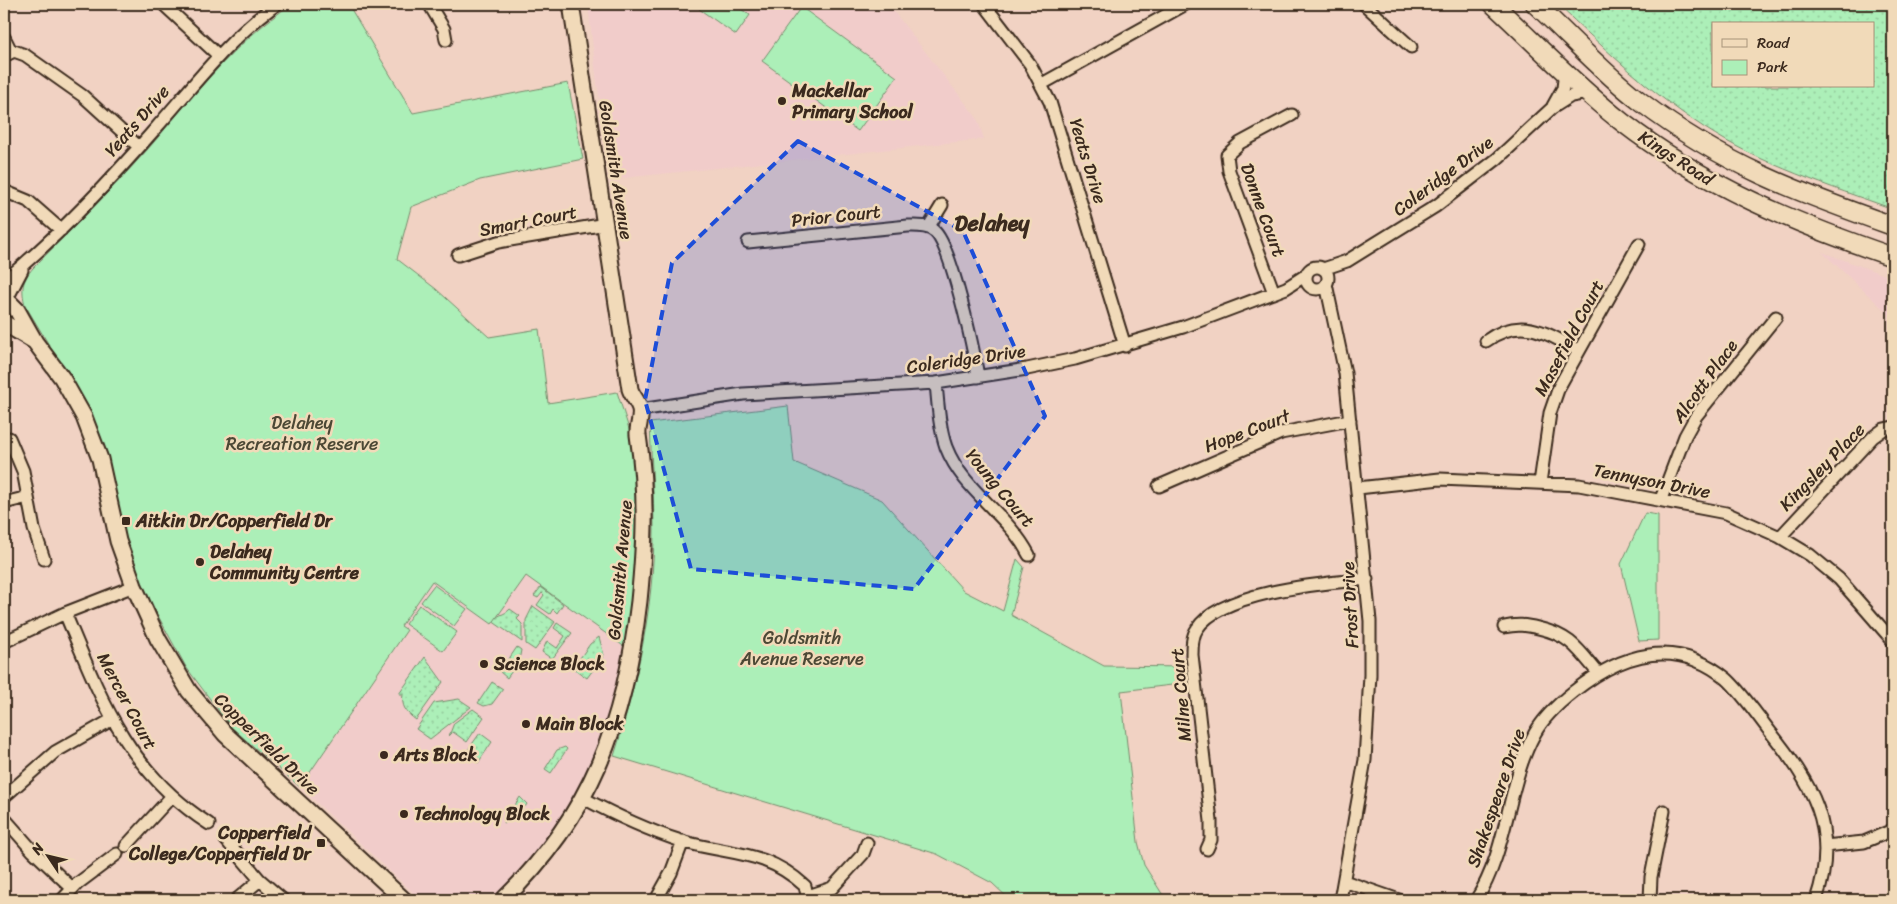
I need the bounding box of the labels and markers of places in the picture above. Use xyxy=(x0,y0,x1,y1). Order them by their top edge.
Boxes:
place label: Mackellar Primary School xyxy=(791,75,914,128)
marker: Mackellar Primary School xyxy=(776,95,788,107)
place label: Aitkin Dr/Copperfield Dr xyxy=(135,505,334,537)
marker: Aitkin Dr/Copperfield Dr xyxy=(120,515,132,527)
place label: Delahey Community Centre xyxy=(209,536,360,589)
marker: Delahey Community Centre xyxy=(194,556,206,568)
place label: Science Block xyxy=(493,648,605,680)
marker: Science Block xyxy=(478,658,490,670)
place label: Main Block xyxy=(535,708,624,740)
marker: Main Block xyxy=(520,718,532,730)
place label: Arts Block xyxy=(393,739,478,771)
marker: Arts Block xyxy=(378,749,390,761)
place label: Technology Block xyxy=(414,798,551,830)
marker: Technology Block xyxy=(398,808,410,820)
place label: Copperfield College/Copperfield Dr xyxy=(128,817,313,870)
marker: Copperfield College/Copperfield Dr xyxy=(315,837,327,849)

